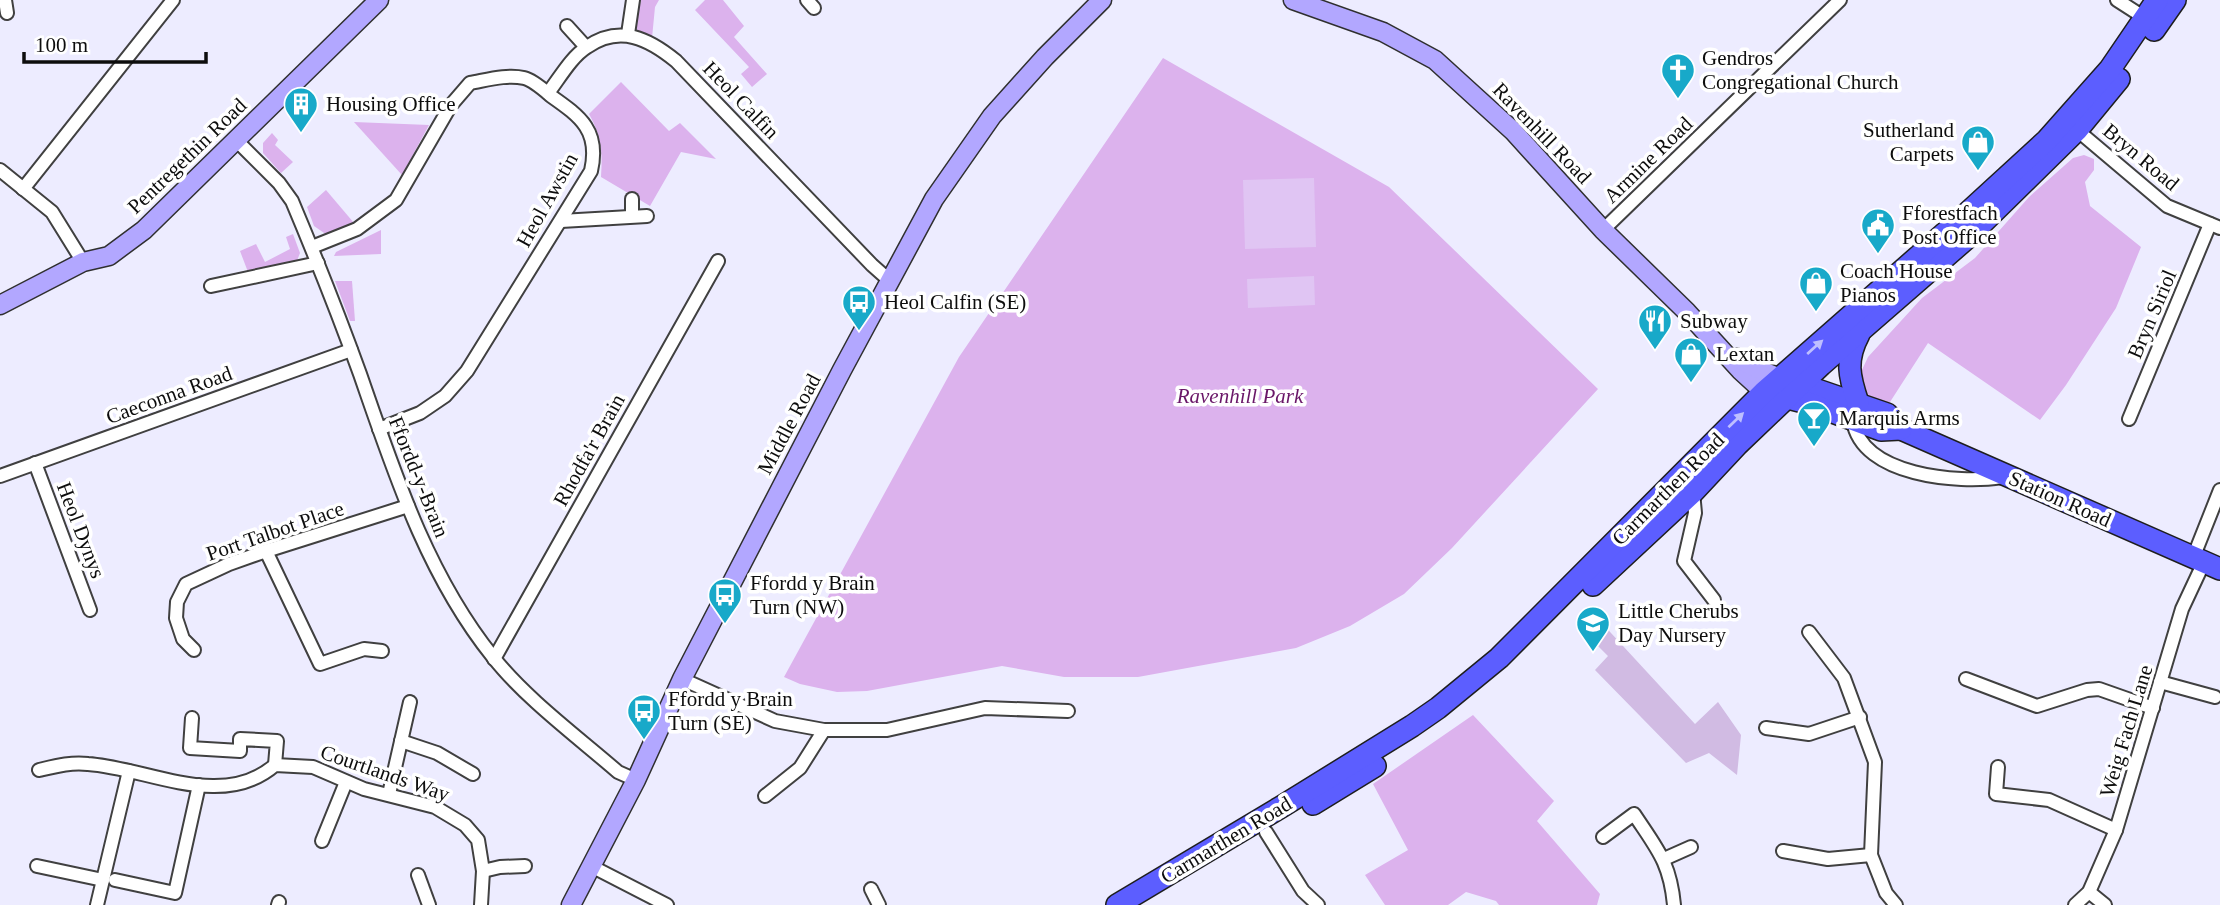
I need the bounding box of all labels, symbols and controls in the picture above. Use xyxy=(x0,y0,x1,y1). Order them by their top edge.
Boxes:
scale bar xyxy=(24,21,206,65)
text: 100 m xyxy=(35,33,88,57)
place label: Gendros Congregational Church xyxy=(1702,46,1899,94)
church icon: Gendros Congregational Church xyxy=(1659,51,1697,100)
street label: Heol Calfin xyxy=(698,56,784,144)
street label: Ravenhill Road xyxy=(1488,77,1597,189)
building icon: Housing Office xyxy=(282,85,320,134)
place label: Housing Office xyxy=(326,92,456,116)
street label: Pentregethin Road xyxy=(123,93,252,219)
street label: Armine Road xyxy=(1599,112,1698,208)
place label: Sutherland Carpets xyxy=(1863,118,1954,166)
street label: Bryn Road xyxy=(2098,118,2184,196)
shop icon: Sutherland Carpets xyxy=(1959,123,1997,172)
street label: Heol Awstin xyxy=(511,148,583,251)
place label: Fforestfach Post Office xyxy=(1902,201,1998,249)
public building icon: Fforestfach Post Office xyxy=(1859,206,1897,255)
place label: Coach House Pianos xyxy=(1840,259,1953,307)
shop icon: Coach House Pianos xyxy=(1797,264,1835,313)
street label: Bryn Siriol xyxy=(2123,266,2181,362)
bus stop icon: Heol Calfin (SE) xyxy=(840,283,878,332)
place label: Heol Calfin (SE) xyxy=(884,290,1026,314)
restaurant icon: Subway xyxy=(1636,302,1674,351)
place label: Subway xyxy=(1680,309,1748,333)
shop icon: Lextan xyxy=(1672,335,1710,384)
one-way arrow xyxy=(1806,339,1824,355)
place label: Lextan xyxy=(1716,342,1775,366)
street label: Caeconna Road xyxy=(103,361,236,429)
street label: Middle Road xyxy=(753,369,826,478)
park label: Ravenhill Park xyxy=(1176,384,1304,408)
street label: Rhodfa'r Brain xyxy=(548,389,630,510)
bar icon: Marquis Arms xyxy=(1795,399,1833,448)
place label: Marquis Arms xyxy=(1839,406,1960,430)
one-way arrow xyxy=(1728,412,1745,429)
street label: Ffordd-y-Brain xyxy=(384,413,454,541)
street label: Carmarthen Road xyxy=(1607,428,1729,550)
street label: Station Road xyxy=(2005,466,2115,532)
street label: Heol Dynys xyxy=(52,479,110,581)
street label: Port Talbot Place xyxy=(203,496,347,566)
place label: Ffordd y Brain Turn (NW) xyxy=(750,571,875,619)
bus stop icon: Ffordd y Brain Turn (NW) xyxy=(706,576,744,625)
place label: Little Cherubs Day Nursery xyxy=(1618,599,1739,647)
school or university icon: Little Cherubs Day Nursery xyxy=(1574,604,1612,653)
street label: Weig Fach Lane xyxy=(2094,662,2158,800)
place label: Ffordd y Brain Turn (SE) xyxy=(668,687,793,735)
bus stop icon: Ffordd y Brain Turn (SE) xyxy=(625,692,663,741)
street label: Courtlands Way xyxy=(317,740,453,806)
street label: Carmarthen Road xyxy=(1156,791,1296,889)

